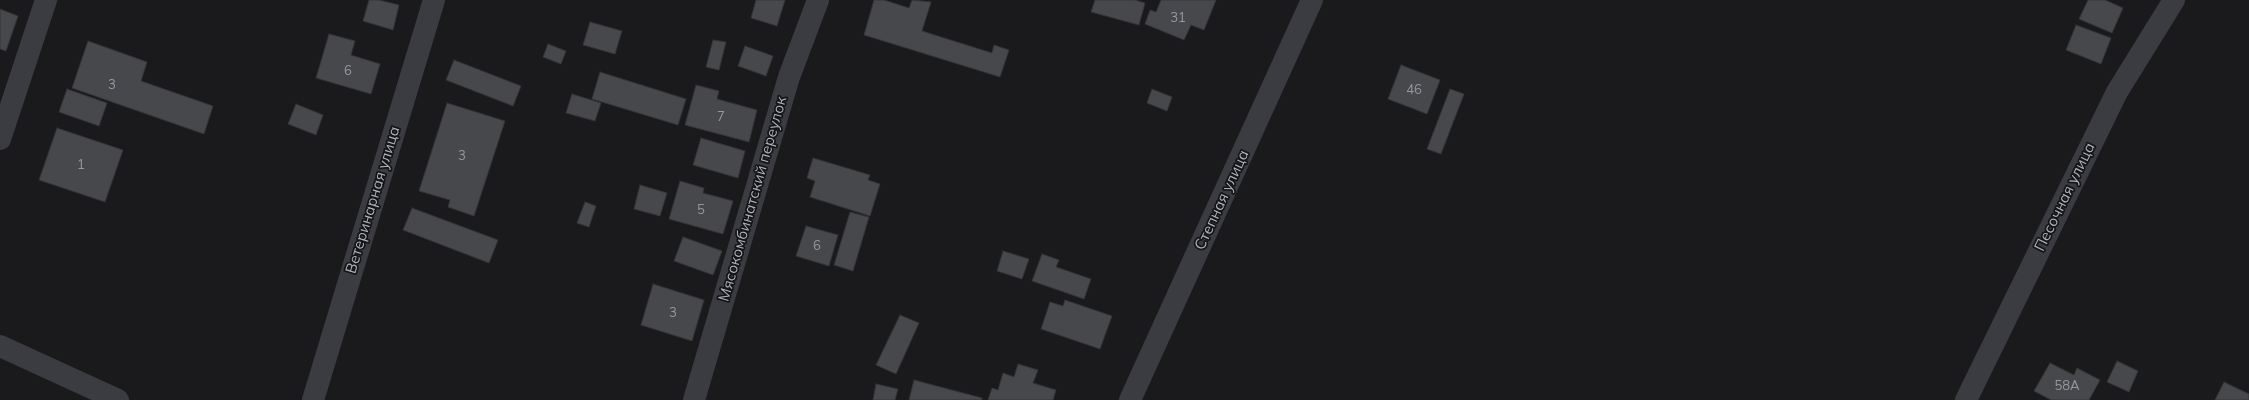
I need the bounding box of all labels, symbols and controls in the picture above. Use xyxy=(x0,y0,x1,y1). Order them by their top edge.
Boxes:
house number: 31 xyxy=(1170,10,1186,26)
house number: 6 xyxy=(344,63,352,79)
house number: 3 xyxy=(108,77,116,93)
house number: 46 xyxy=(1406,82,1422,98)
street label: Мясокомбинатский переулок xyxy=(715,95,791,303)
house number: 7 xyxy=(717,109,725,125)
street label: Ветеринарная улица xyxy=(342,124,404,276)
street label: Песочная улица xyxy=(2031,140,2099,254)
street label: Степная улица xyxy=(1191,147,1253,253)
house number: 3 xyxy=(458,148,466,164)
house number: 1 xyxy=(77,157,85,173)
house number: 5 xyxy=(697,202,705,218)
house number: 6 xyxy=(813,238,821,254)
house number: 3 xyxy=(669,305,677,321)
house number: 58А xyxy=(2054,378,2080,394)

